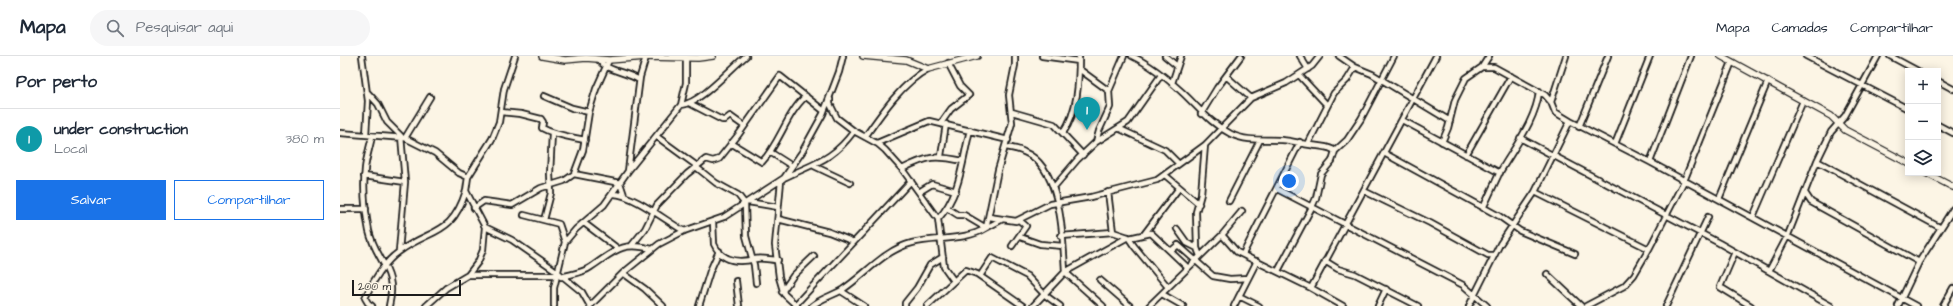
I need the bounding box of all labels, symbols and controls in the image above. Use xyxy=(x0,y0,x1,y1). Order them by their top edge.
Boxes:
search box xyxy=(90,10,370,46)
text: Mapa xyxy=(20,14,66,41)
icon: search xyxy=(104,17,126,39)
text: Pesquisar aqui xyxy=(136,17,233,38)
text: Mapa xyxy=(1716,18,1750,38)
text: Camadas xyxy=(1772,18,1828,38)
text: Compartilhar xyxy=(1850,18,1933,38)
map controls xyxy=(1905,68,1941,176)
button: + xyxy=(1905,68,1941,104)
text: Por perto xyxy=(16,70,97,94)
pin: 1 xyxy=(1074,97,1100,130)
button: − xyxy=(1905,104,1941,140)
text: under construction xyxy=(54,119,188,140)
text: 1 xyxy=(28,130,30,148)
text: 380 m xyxy=(285,130,324,148)
text: Local xyxy=(54,140,87,158)
button: layers xyxy=(1905,140,1941,176)
your location xyxy=(1279,171,1299,191)
button: Salvar xyxy=(16,180,166,220)
button: Compartilhar xyxy=(174,180,324,220)
scale bar xyxy=(352,278,461,297)
text: 200 m xyxy=(358,279,391,294)

